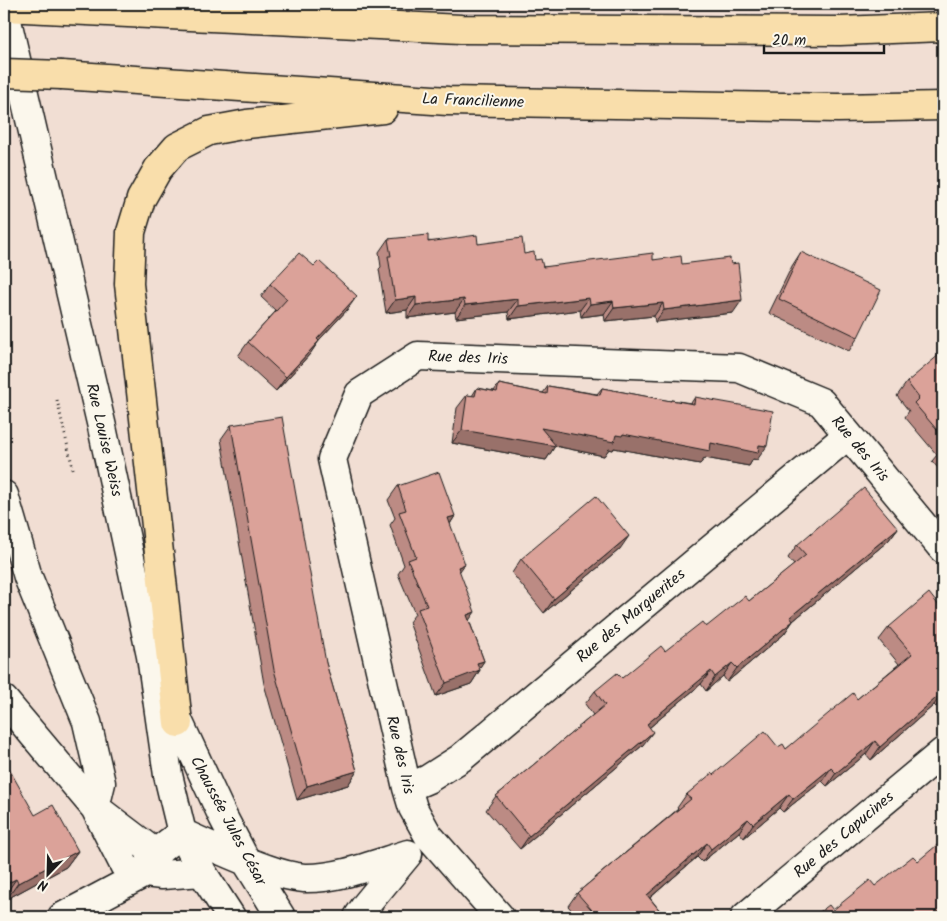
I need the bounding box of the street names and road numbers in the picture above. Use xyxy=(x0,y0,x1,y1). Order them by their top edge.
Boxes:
street label: La Francilienne xyxy=(421,87,525,115)
street label: Rue des Iris xyxy=(428,344,509,372)
street label: Rue Louise Weiss xyxy=(79,381,129,499)
street label: Rue des Iris xyxy=(825,410,895,488)
street label: Rue des Marguerites xyxy=(571,563,691,669)
street label: Rue des Iris xyxy=(379,713,421,797)
street label: Chaussée Jules César xyxy=(183,752,273,892)
street label: Rue des Capucines xyxy=(788,785,900,885)

